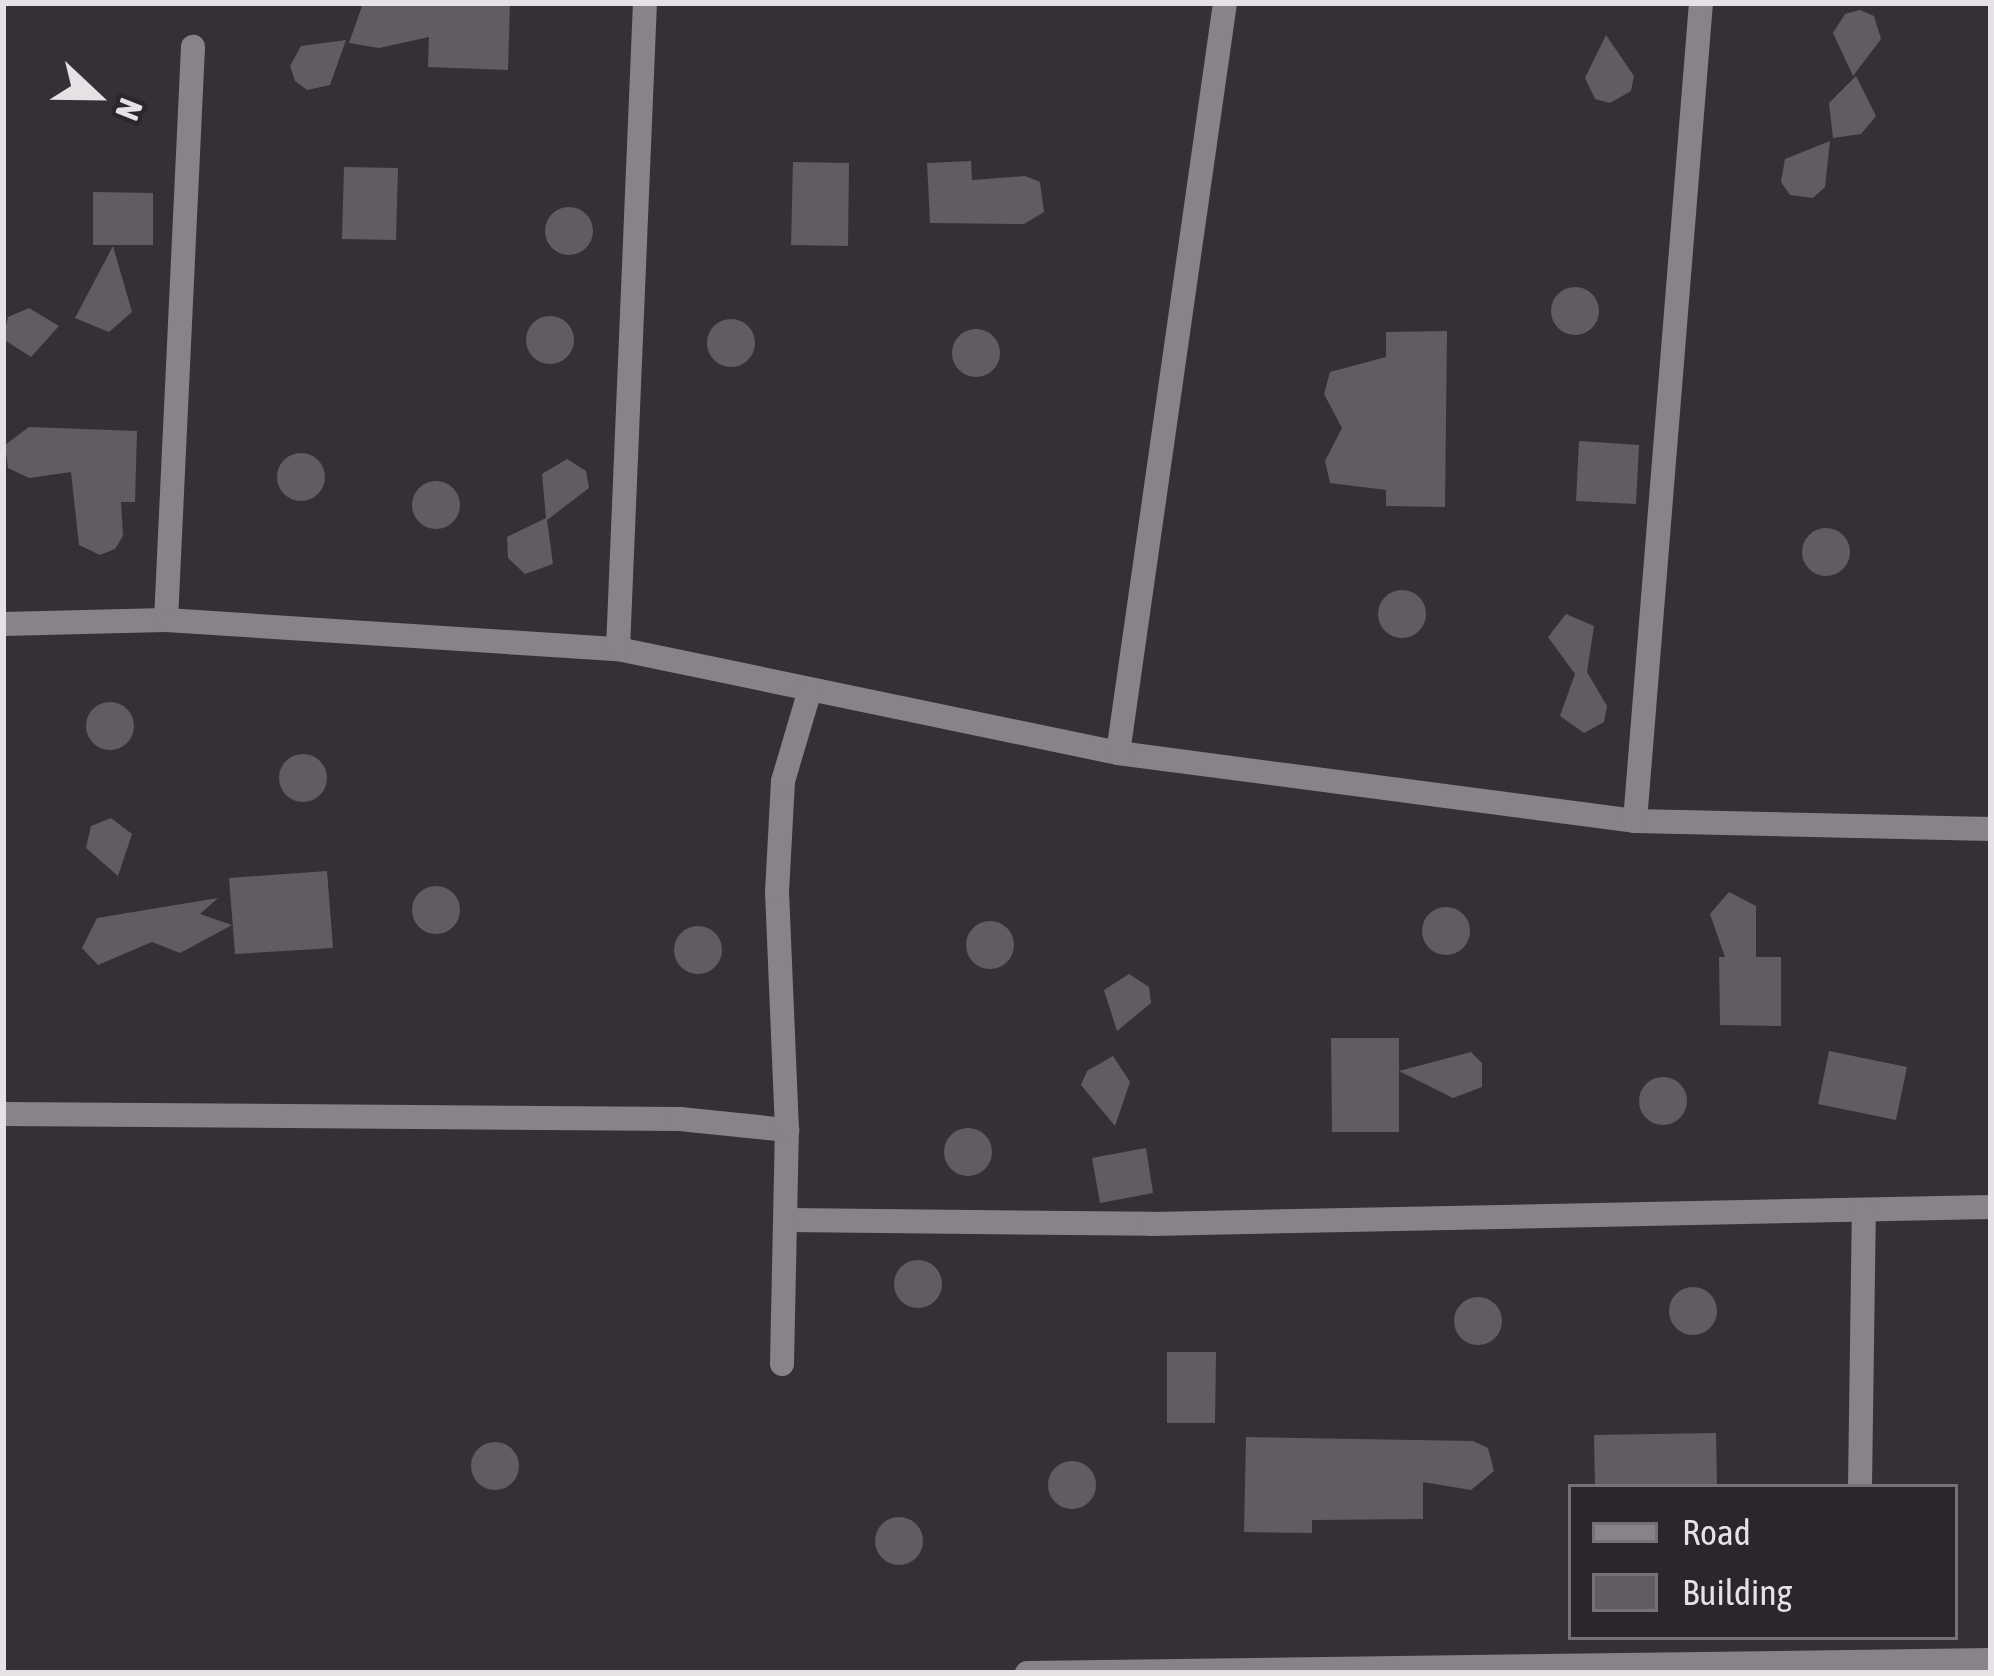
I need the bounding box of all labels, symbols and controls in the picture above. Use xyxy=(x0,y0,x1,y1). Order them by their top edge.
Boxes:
north arrow xyxy=(36,36,156,156)
text: N xyxy=(108,93,151,126)
legend xyxy=(1568,1484,1958,1640)
text: Road xyxy=(1682,1511,1751,1553)
text: Building xyxy=(1682,1571,1792,1613)

